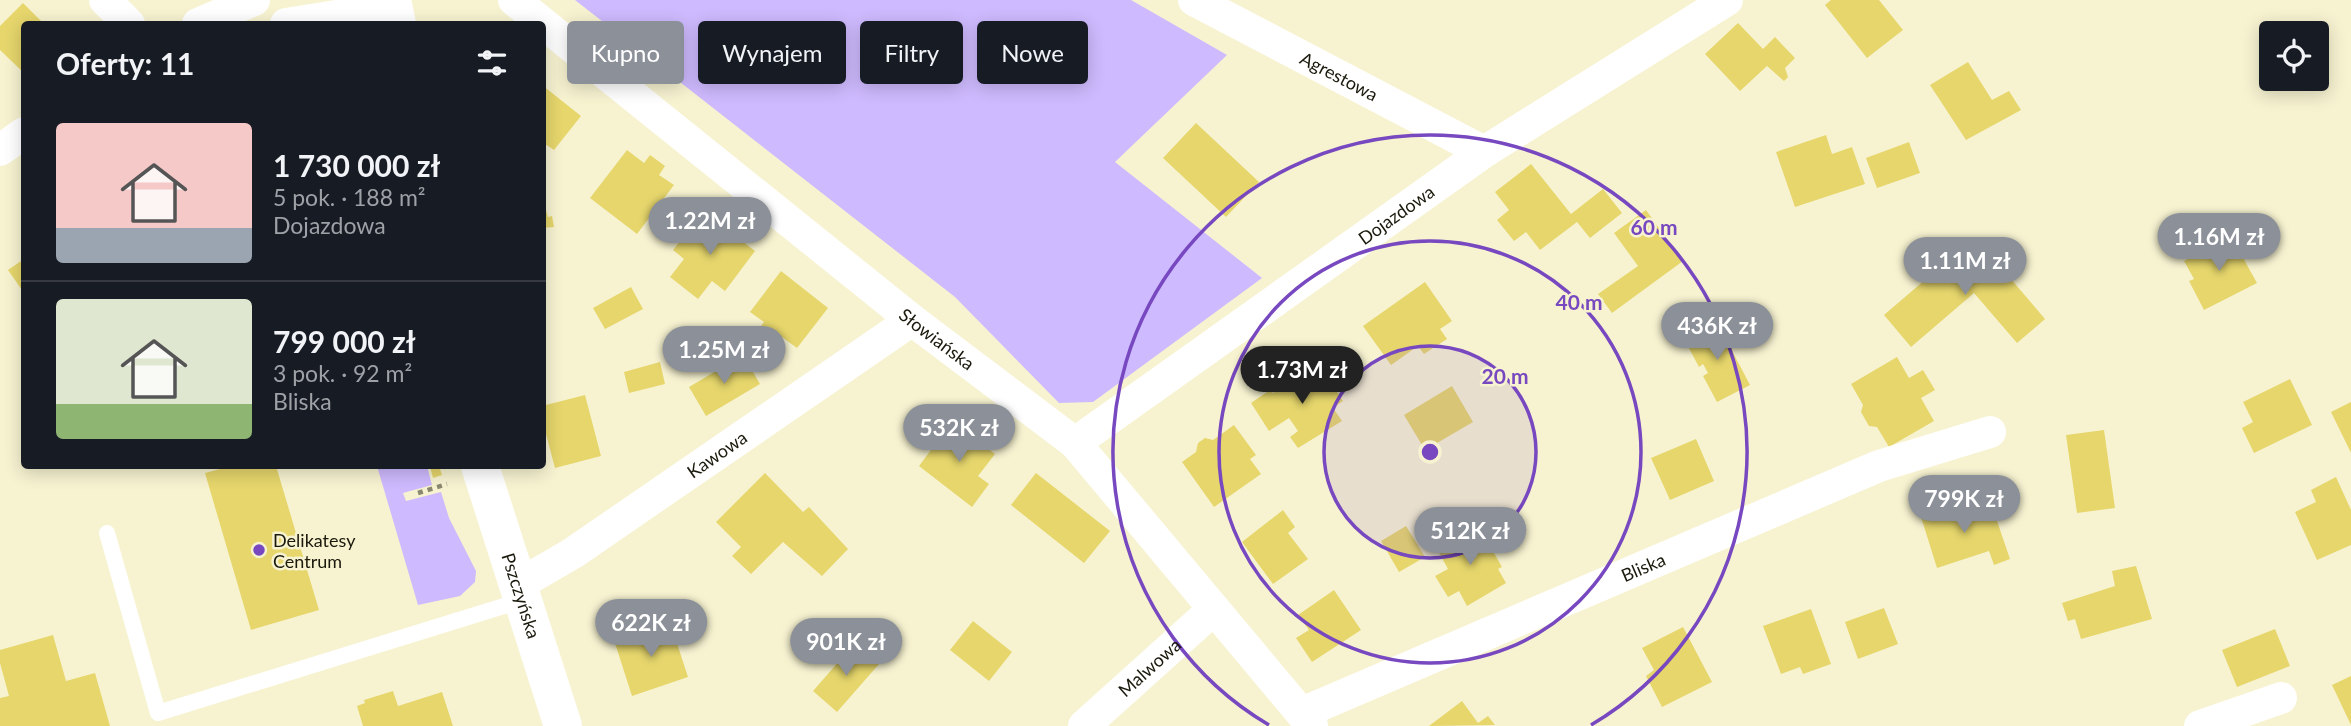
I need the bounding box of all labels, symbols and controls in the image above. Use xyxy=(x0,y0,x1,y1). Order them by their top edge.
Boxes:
chip: Kupno xyxy=(567,21,684,84)
chip: Wynajem xyxy=(698,21,846,84)
chip: Filtry xyxy=(860,21,963,84)
chip: Nowe xyxy=(977,21,1088,84)
map controls xyxy=(2259,21,2329,91)
button: locate xyxy=(2259,21,2329,91)
icon: filters xyxy=(473,44,511,82)
text: Oferty: 11 xyxy=(56,45,194,81)
street label: Agrestowa xyxy=(1297,47,1382,106)
text: 1 730 000 zł xyxy=(273,147,440,183)
icon: home xyxy=(112,151,196,235)
street label: Dojazdowa xyxy=(1354,180,1438,249)
text: 5 pok. · 188 m² xyxy=(273,183,426,211)
pin: 1.22M zł xyxy=(638,198,782,257)
text: 1.22M zł xyxy=(665,206,755,234)
text: Dojazdowa xyxy=(273,211,386,239)
text: 60 m xyxy=(1630,214,1678,239)
pin: 1.16M zł xyxy=(2147,214,2291,273)
text: 1.16M zł xyxy=(2174,222,2264,250)
pin: 1.11M zł xyxy=(1893,238,2037,297)
text: 1.11M zł xyxy=(1920,246,2010,274)
text: 40 m xyxy=(1555,289,1603,314)
pin: 436K zł xyxy=(1652,302,1782,362)
street label: Słowiańska xyxy=(895,303,979,374)
text: 436K zł xyxy=(1677,311,1757,339)
text: 799 000 zł xyxy=(273,323,416,359)
pin: 1.25M zł xyxy=(652,326,796,386)
icon: home xyxy=(112,327,196,411)
text: 1.25M zł xyxy=(679,335,769,363)
pin: 1.73M zł xyxy=(1230,346,1374,406)
text: 1.73M zł xyxy=(1257,355,1347,383)
text: 3 pok. · 92 m² xyxy=(273,359,412,387)
text: 20 m xyxy=(1481,363,1529,388)
text: Bliska xyxy=(273,387,332,415)
pin: 532K zł xyxy=(894,405,1024,464)
text: 532K zł xyxy=(919,413,999,441)
street label: Kawowa xyxy=(683,426,751,483)
centre of rings xyxy=(1418,440,1442,464)
pin: 799K zł xyxy=(1899,476,2029,535)
text: 799K zł xyxy=(1924,484,2004,512)
pin: 512K zł xyxy=(1405,508,1535,567)
text: 512K zł xyxy=(1430,516,1510,544)
place label: Delikatesy Centrum xyxy=(273,529,356,572)
marker: Delikatesy Centrum xyxy=(251,542,267,558)
street label: Bliska xyxy=(1618,548,1669,586)
street label: Pszczyńska xyxy=(497,550,545,641)
pin: 622K zł xyxy=(586,600,716,659)
text: 622K zł xyxy=(611,608,691,636)
pin: 901K zł xyxy=(781,618,911,678)
text: 901K zł xyxy=(806,627,886,655)
street label: Malwowa xyxy=(1114,633,1185,701)

